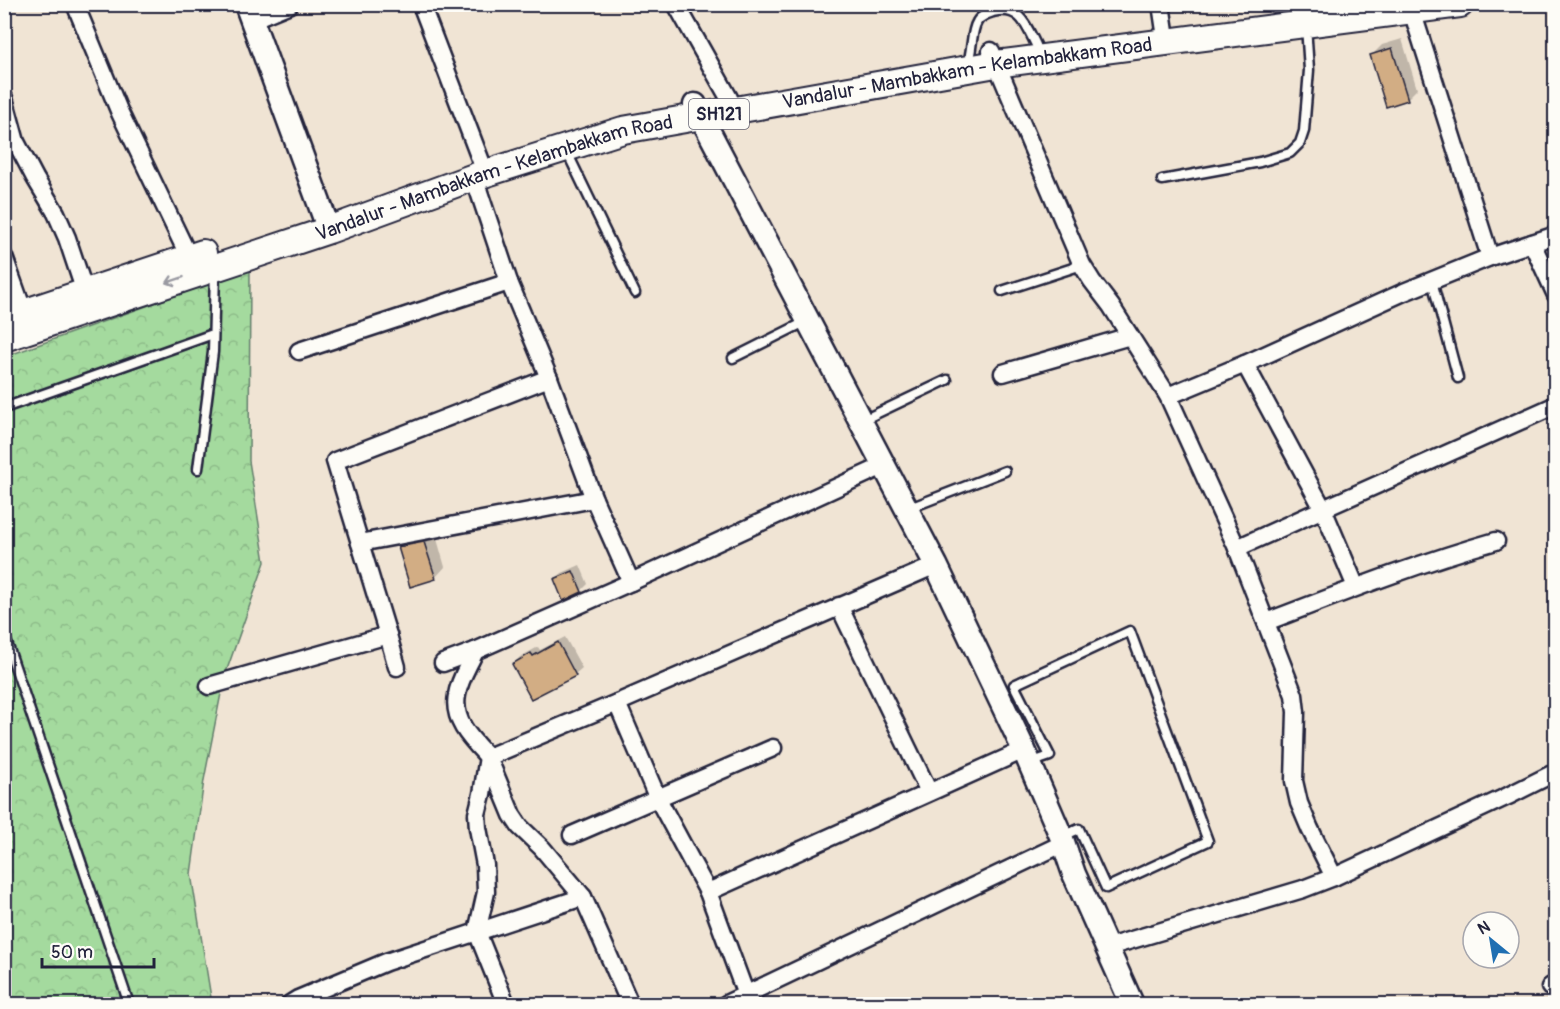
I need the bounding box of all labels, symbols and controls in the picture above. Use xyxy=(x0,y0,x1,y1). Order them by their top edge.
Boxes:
street label: Vandalur - Mambakkam - Kelambakkam Road xyxy=(780,31,1154,114)
road number: SH121 xyxy=(689,99,749,129)
street label: Vandalur - Mambakkam - Kelambakkam Road xyxy=(312,109,675,246)
one-way arrow xyxy=(167,276,185,287)
north arrow xyxy=(1461,910,1521,970)
text: N xyxy=(1474,916,1494,939)
scale bar xyxy=(42,931,154,969)
text: 50 m xyxy=(51,941,93,964)

